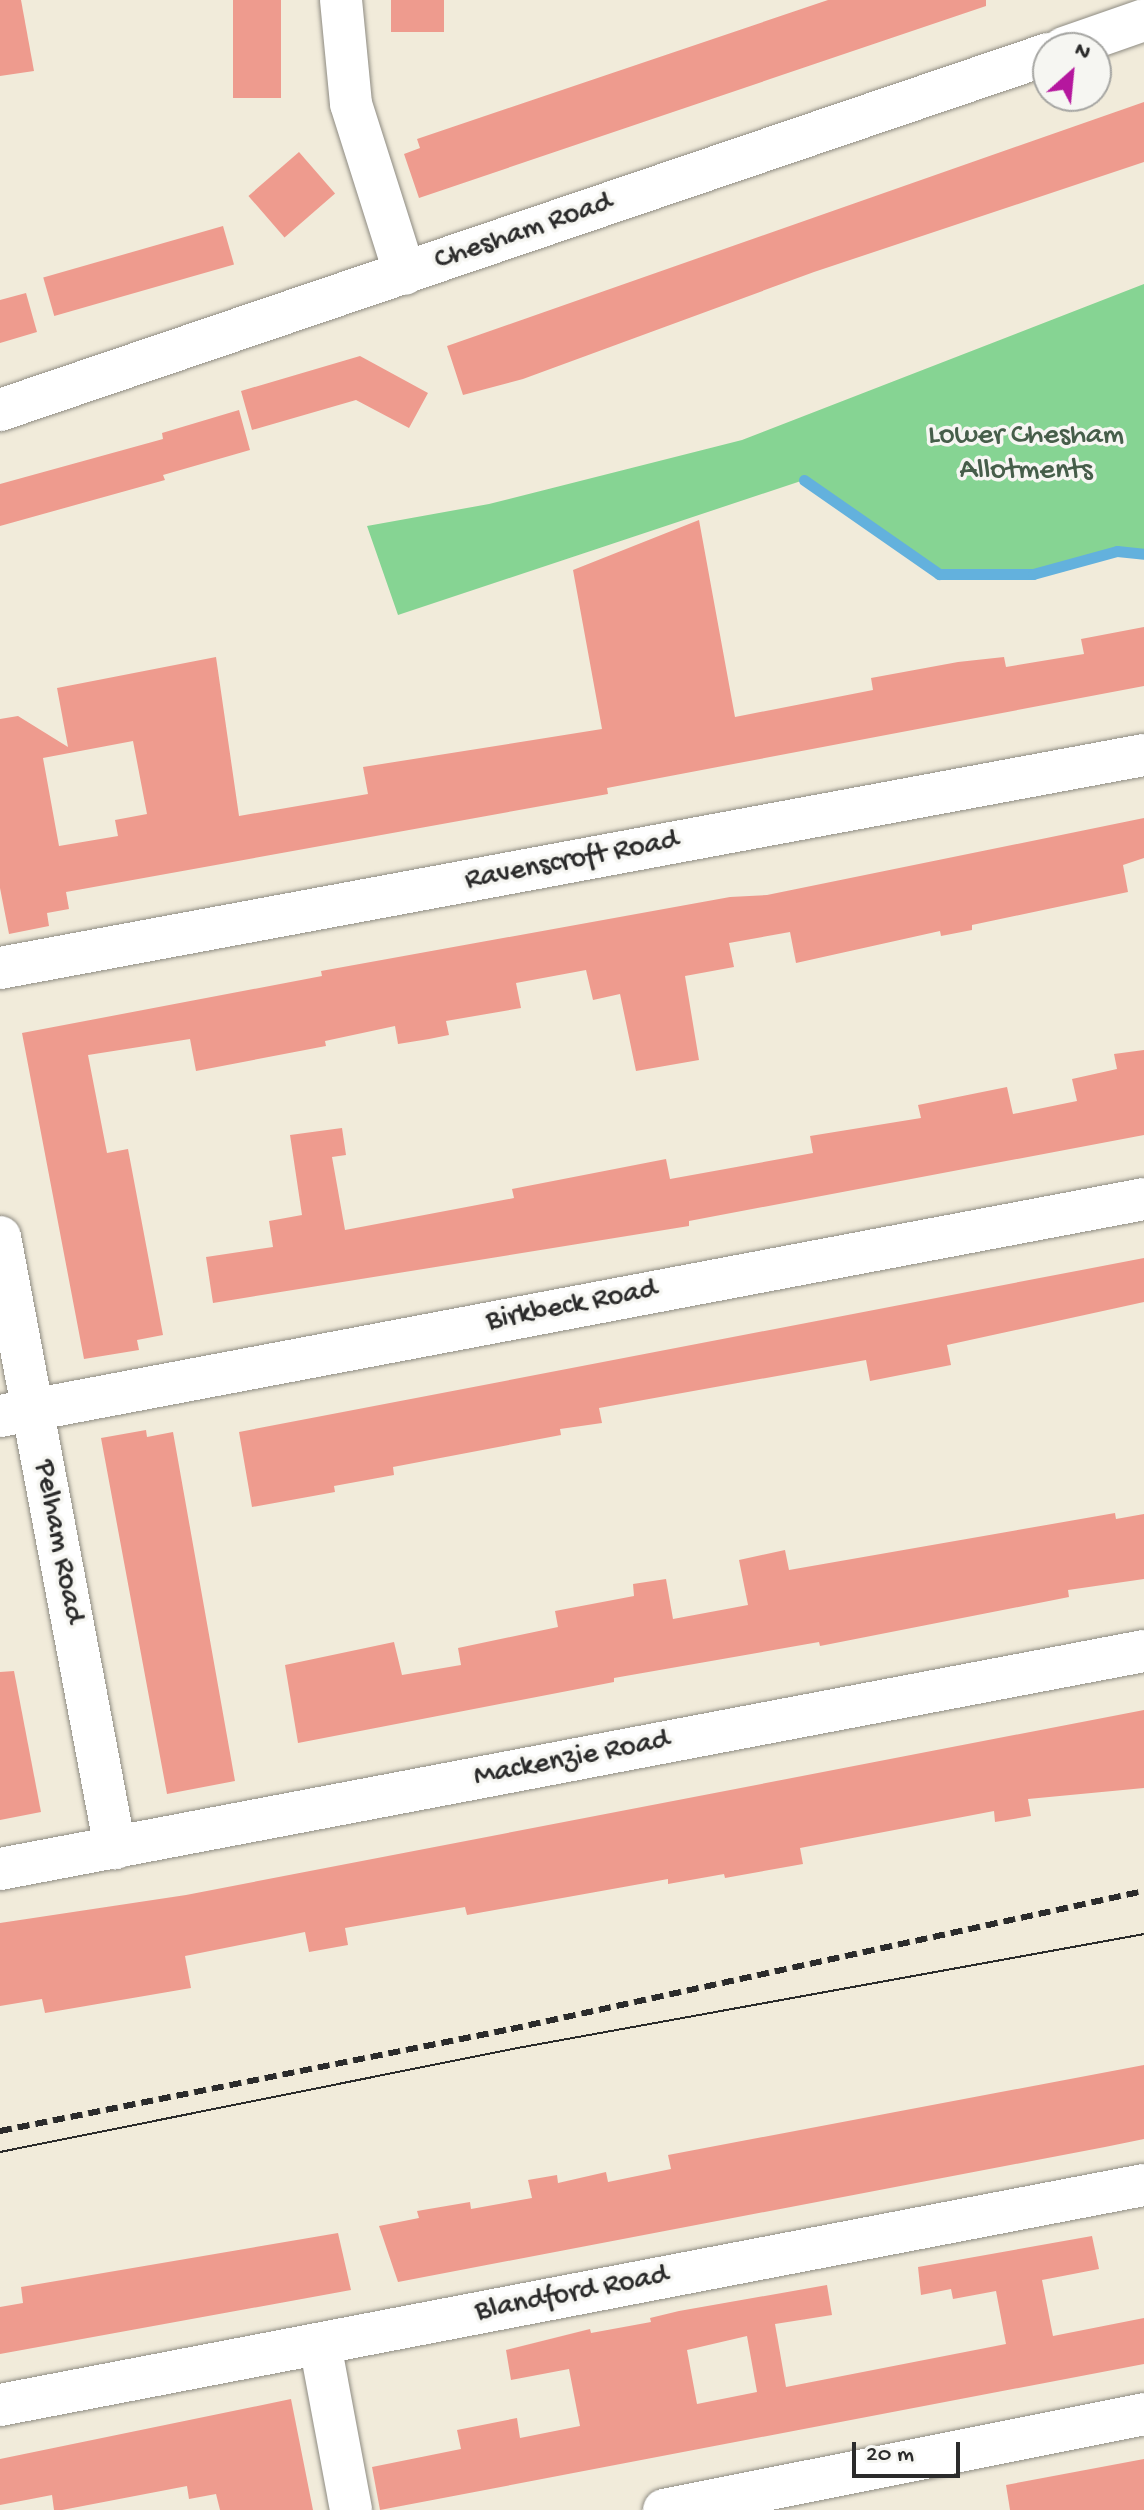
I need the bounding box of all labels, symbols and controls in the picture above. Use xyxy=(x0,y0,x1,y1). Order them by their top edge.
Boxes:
north arrow xyxy=(1032,32,1112,112)
text: N xyxy=(1070,38,1094,67)
street label: Chesham Road xyxy=(430,186,618,280)
park label: Lower Chesham Allotments xyxy=(928,419,1124,490)
street label: Ravenscroft Road xyxy=(462,824,682,900)
street label: Birkbeck Road xyxy=(483,1273,661,1341)
street label: Pelham Road xyxy=(24,1457,90,1627)
street label: Mackenzie Road xyxy=(471,1723,673,1797)
street label: Blandford Road xyxy=(472,2259,672,2331)
scale bar xyxy=(856,2426,964,2476)
text: 20 m xyxy=(866,2441,914,2470)

